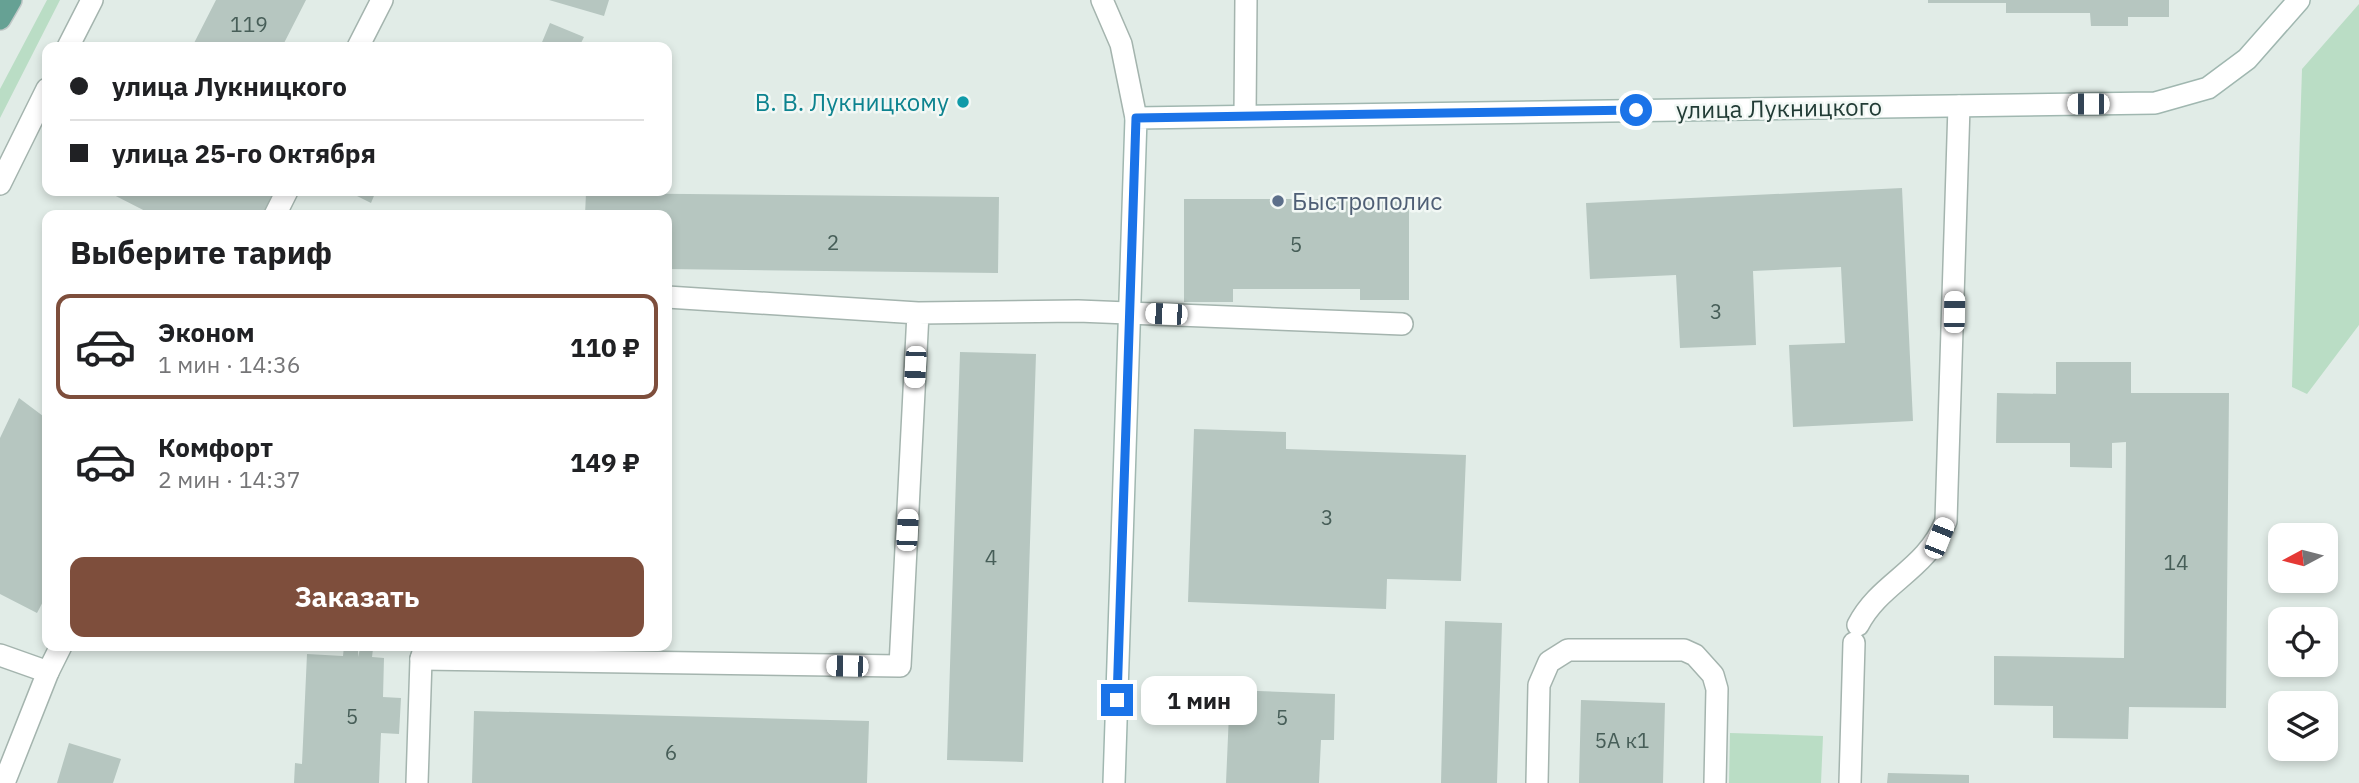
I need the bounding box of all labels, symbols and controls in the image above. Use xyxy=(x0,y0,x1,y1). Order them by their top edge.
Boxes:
house number: 119 xyxy=(230,10,268,38)
text: улица Лукницкого xyxy=(112,69,347,103)
place label: В. В. Лукницкому xyxy=(755,86,949,118)
street label: улица Лукницкого xyxy=(1676,90,1882,126)
marker: В. В. Лукницкому xyxy=(955,94,971,110)
route start xyxy=(1620,94,1652,126)
car xyxy=(2068,94,2110,115)
text: улица 25-го Октября xyxy=(112,136,376,170)
place label: Быстрополис xyxy=(1292,185,1442,217)
marker: Быстрополис xyxy=(1270,193,1286,209)
house number: 2 xyxy=(827,228,839,256)
house number: 5 xyxy=(1290,230,1302,258)
text: Выберите тариф xyxy=(70,231,332,273)
car xyxy=(1944,291,1965,333)
house number: 3 xyxy=(1710,297,1722,325)
car xyxy=(1145,303,1188,325)
icon: car xyxy=(74,315,137,378)
text: Эконом xyxy=(158,315,255,349)
text: 110 ₽ xyxy=(570,330,640,364)
car xyxy=(904,345,927,389)
text: 1 мин · 14:36 xyxy=(158,349,301,379)
icon: car xyxy=(74,430,137,493)
text: Комфорт xyxy=(158,430,273,464)
text: 149 ₽ xyxy=(570,445,640,479)
text: 2 мин · 14:37 xyxy=(158,464,301,494)
house number: 3 xyxy=(1321,503,1333,531)
car xyxy=(896,508,919,552)
car xyxy=(1922,515,1957,561)
north arrow xyxy=(2268,523,2338,593)
map controls xyxy=(2268,523,2338,761)
house number: 4 xyxy=(985,543,997,571)
house number: 14 xyxy=(2163,548,2189,576)
button: Заказать xyxy=(70,557,644,637)
button: locate xyxy=(2268,607,2338,677)
car xyxy=(826,655,869,677)
callout: 1 мин xyxy=(1142,676,1257,724)
route end xyxy=(1101,684,1133,716)
text: 1 мин xyxy=(1167,685,1231,715)
button: layers xyxy=(2268,691,2338,761)
house number: 5 xyxy=(346,702,358,730)
house number: 5 xyxy=(1276,703,1288,731)
house number: 5А к1 xyxy=(1594,726,1650,754)
house number: 6 xyxy=(665,738,677,766)

